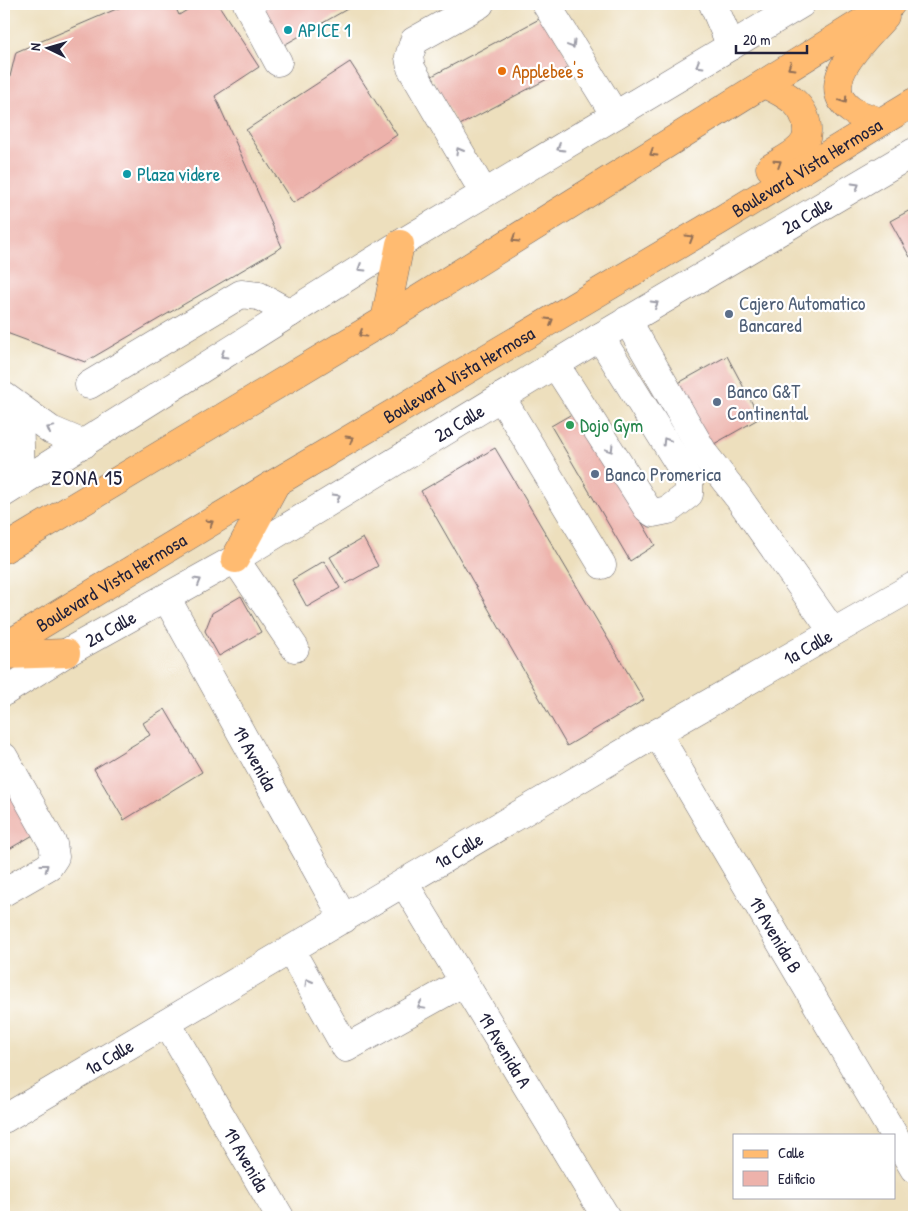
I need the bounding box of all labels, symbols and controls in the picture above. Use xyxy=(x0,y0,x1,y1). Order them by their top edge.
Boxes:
place label: APICE 1 xyxy=(298,17,351,43)
north arrow xyxy=(22,22,72,72)
scale bar xyxy=(736,22,807,54)
marker: APICE 1 xyxy=(282,24,294,36)
text: 20 m xyxy=(743,29,770,50)
one-way arrow xyxy=(566,39,576,48)
text: N xyxy=(25,42,44,51)
place label: Applebee's xyxy=(512,58,584,84)
one-way arrow xyxy=(696,58,705,68)
one-way arrow xyxy=(787,61,796,70)
marker: Applebee's xyxy=(496,65,508,77)
one-way arrow xyxy=(837,95,847,104)
street label: Boulevard Vista Hermosa xyxy=(727,111,887,223)
one-way arrow xyxy=(556,142,565,152)
one-way arrow xyxy=(649,147,658,157)
one-way arrow xyxy=(456,148,466,157)
one-way arrow xyxy=(772,160,781,169)
place label: Plaza videre xyxy=(137,161,221,187)
marker: Plaza videre xyxy=(121,168,133,180)
one-way arrow xyxy=(851,182,860,192)
street label: 2a Calle xyxy=(777,190,837,240)
one-way arrow xyxy=(511,233,520,243)
one-way arrow xyxy=(684,235,693,245)
one-way arrow xyxy=(357,262,366,272)
place label: Cajero Automatico Bancared xyxy=(739,290,866,338)
one-way arrow xyxy=(650,300,659,310)
marker: Cajero Automatico Bancared xyxy=(723,308,735,320)
one-way arrow xyxy=(544,317,553,327)
street label: Boulevard Vista Hermosa xyxy=(378,320,540,430)
one-way arrow xyxy=(359,328,368,338)
one-way arrow xyxy=(220,349,229,359)
place label: Banco G&T Continental xyxy=(727,378,809,426)
marker: Banco G&T Continental xyxy=(711,396,723,408)
street label: 2a Calle xyxy=(429,397,490,448)
place label: Dojo Gym xyxy=(580,412,643,438)
marker: Dojo Gym xyxy=(564,419,576,431)
one-way arrow xyxy=(47,425,56,435)
one-way arrow xyxy=(344,436,353,446)
one-way arrow xyxy=(662,437,672,446)
one-way arrow xyxy=(603,444,613,453)
place label: Banco Promerica xyxy=(605,461,722,487)
district label: ZONA 15 xyxy=(51,463,123,492)
marker: Banco Promerica xyxy=(589,468,601,480)
one-way arrow xyxy=(332,493,341,503)
one-way arrow xyxy=(205,519,214,529)
street label: Boulevard Vista Hermosa xyxy=(31,527,192,638)
one-way arrow xyxy=(192,577,201,587)
street label: 2a Calle xyxy=(80,604,141,653)
street label: 1a Calle xyxy=(778,622,837,671)
street label: 19 Avenida xyxy=(227,721,284,796)
street label: 1a Calle xyxy=(429,826,488,875)
one-way arrow xyxy=(39,864,49,873)
street label: 19 Avenida B xyxy=(743,892,808,978)
one-way arrow xyxy=(305,978,315,987)
one-way arrow xyxy=(417,1000,426,1010)
street label: 19 Avenida A xyxy=(472,1007,538,1093)
street label: 1a Calle xyxy=(80,1032,139,1081)
street label: 19 Avenida xyxy=(218,1123,276,1197)
legend xyxy=(733,1134,896,1198)
text: Calle xyxy=(778,1142,805,1163)
text: Edificio xyxy=(778,1168,815,1189)

